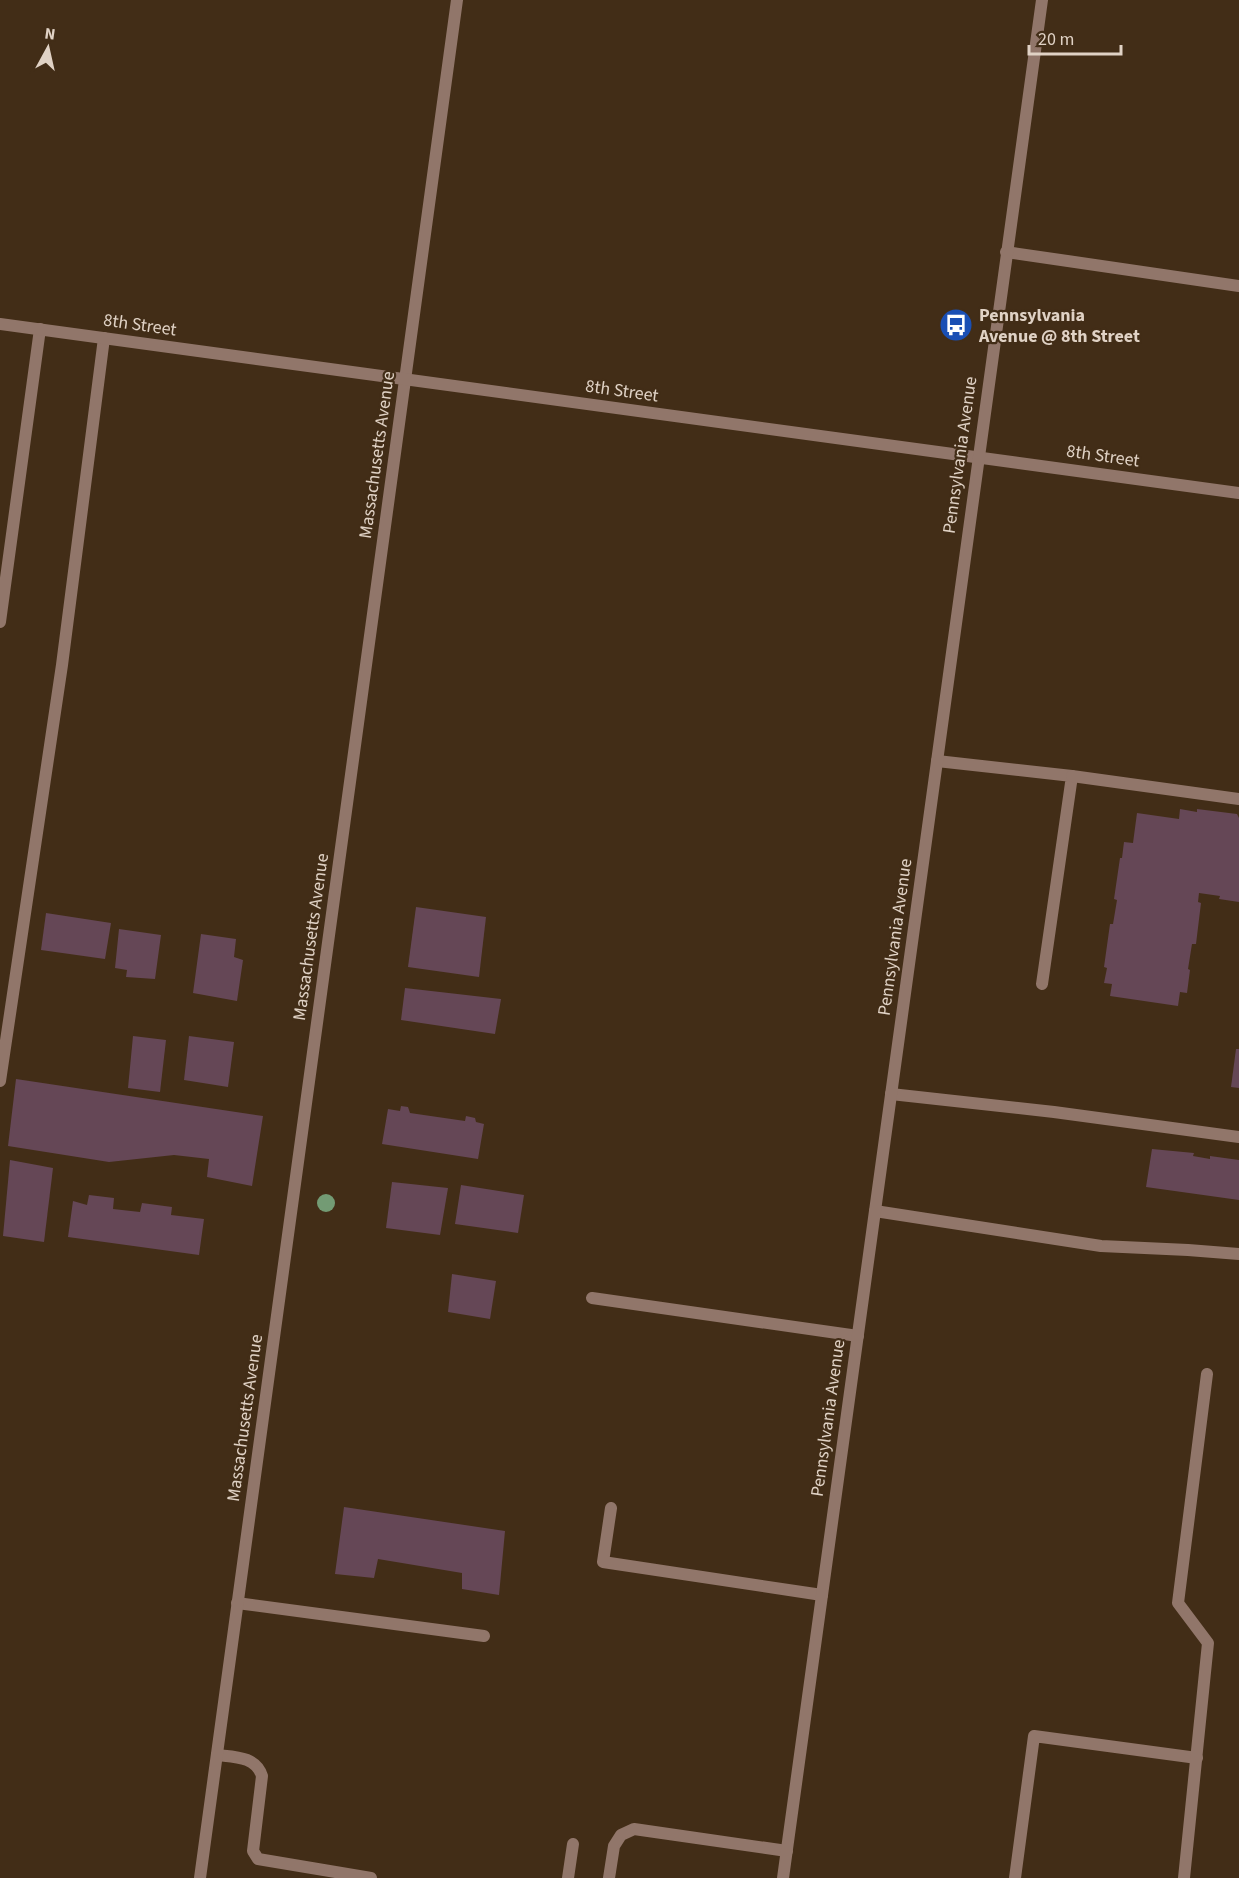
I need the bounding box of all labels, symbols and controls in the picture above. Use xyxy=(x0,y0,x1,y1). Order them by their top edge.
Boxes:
north arrow xyxy=(18,18,78,78)
scale bar xyxy=(1029,18,1120,56)
text: N xyxy=(43,23,57,46)
text: 20 m xyxy=(1038,27,1074,52)
place label: Pennsylvania Avenue @ 8th Street xyxy=(978,303,1140,349)
bus stop icon: Pennsylvania Avenue @ 8th Street xyxy=(938,307,974,343)
street label: 8th Street xyxy=(102,308,178,342)
street label: Massachusetts Avenue xyxy=(353,370,401,540)
street label: 8th Street xyxy=(584,374,660,408)
street label: Pennsylvania Avenue xyxy=(937,375,983,535)
street label: 8th Street xyxy=(1065,439,1141,473)
street label: Massachusetts Avenue xyxy=(287,852,335,1022)
street label: Pennsylvania Avenue xyxy=(872,857,918,1017)
street label: Massachusetts Avenue xyxy=(221,1333,269,1503)
street label: Pennsylvania Avenue xyxy=(805,1338,851,1498)

